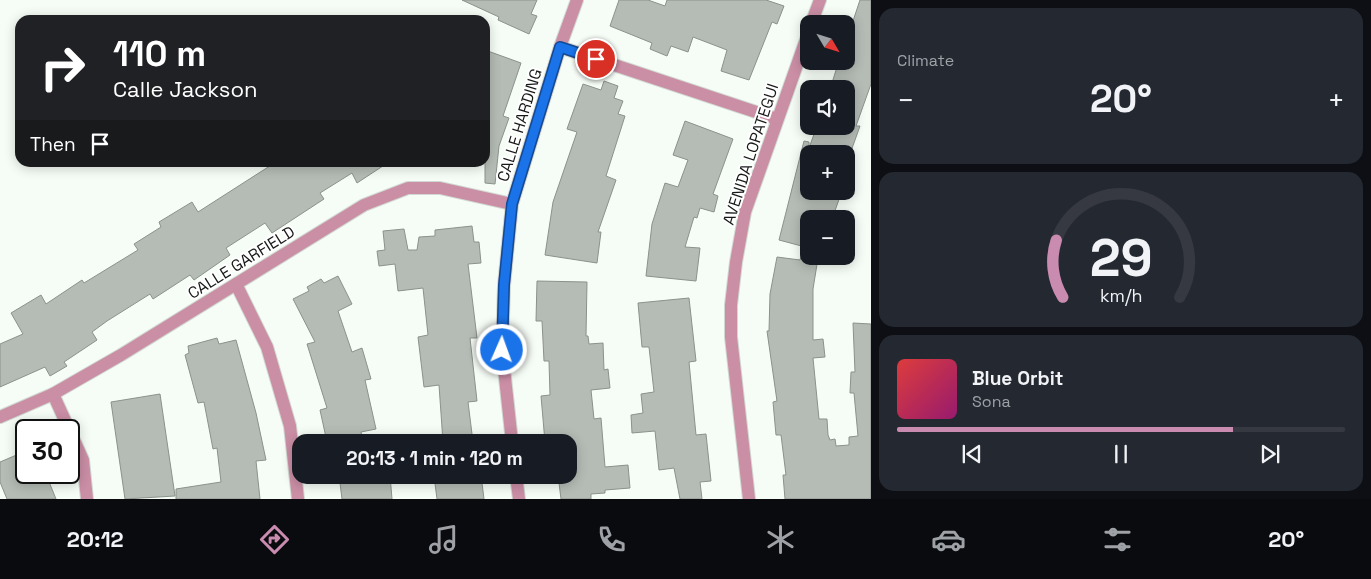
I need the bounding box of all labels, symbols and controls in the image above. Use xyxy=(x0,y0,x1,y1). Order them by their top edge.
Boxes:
north arrow xyxy=(800,15,855,70)
map controls xyxy=(800,15,855,265)
text: 110 m xyxy=(113,32,206,76)
icon: right xyxy=(30,35,95,100)
pin xyxy=(575,38,617,80)
icon: arrive xyxy=(582,45,610,73)
text: Climate xyxy=(897,50,954,71)
street label: CALLE HARDING xyxy=(492,66,547,184)
text: Calle Jackson xyxy=(113,75,257,103)
text: 20° xyxy=(1090,75,1152,123)
button: sound xyxy=(800,80,855,135)
street label: AVENIDA LOPATEGUI xyxy=(718,81,783,227)
text: − xyxy=(897,82,914,118)
text: + xyxy=(1328,82,1345,118)
icon: arrive xyxy=(86,130,114,158)
text: Then xyxy=(30,132,76,157)
button: + xyxy=(800,145,855,200)
button: − xyxy=(800,210,855,265)
street label: CALLE GARFIELD xyxy=(184,221,299,304)
text: 29 xyxy=(1090,225,1152,291)
text: km/h xyxy=(1100,284,1142,307)
position arrow xyxy=(475,323,527,375)
text: Blue Orbit xyxy=(972,366,1063,391)
text: Sona xyxy=(972,391,1011,412)
speed limit sign: 30 xyxy=(15,419,80,484)
icon: previous xyxy=(958,440,986,468)
icon: pause xyxy=(1107,440,1135,468)
icon: next xyxy=(1256,440,1284,468)
text: 20:13 · 1 min · 120 m xyxy=(346,446,523,471)
icon: directions xyxy=(257,522,292,557)
icon: music xyxy=(426,522,461,557)
icon: phone xyxy=(594,522,629,557)
icon: climate xyxy=(763,522,798,557)
icon: car xyxy=(931,522,966,557)
icon: filters xyxy=(1100,522,1135,557)
text: 20:12 xyxy=(67,525,124,553)
text: 20° xyxy=(1268,525,1304,553)

